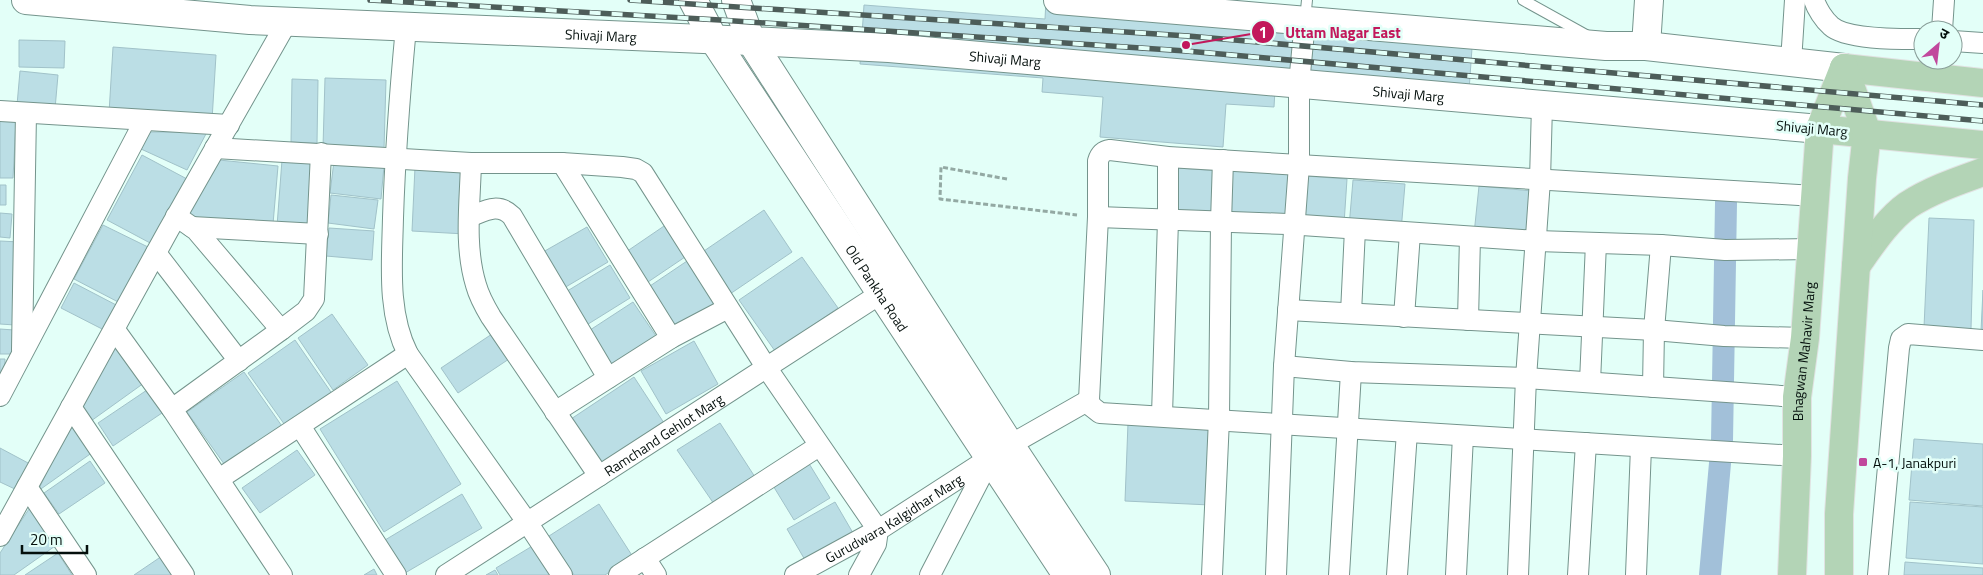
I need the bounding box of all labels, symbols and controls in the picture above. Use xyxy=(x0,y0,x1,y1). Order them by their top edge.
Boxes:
callout: Uttam Nagar East xyxy=(1250,17,1411,47)
north arrow xyxy=(1913,20,1963,70)
text: 1 xyxy=(1259,21,1267,44)
text: Uttam Nagar East xyxy=(1285,21,1401,44)
text: उ xyxy=(1936,22,1954,45)
street label: Shivaji Marg xyxy=(564,23,637,47)
street label: Shivaji Marg xyxy=(968,45,1042,72)
street label: Shivaji Marg xyxy=(1372,80,1445,107)
street label: Shivaji Marg xyxy=(1775,114,1849,142)
street label: Old Pankha Road xyxy=(841,240,914,335)
street label: Bhagwan Mahavir Marg xyxy=(1786,281,1820,421)
street label: Ramchand Gehlot Marg xyxy=(600,388,727,481)
place label: A-1, Janakpuri xyxy=(1873,452,1956,473)
marker: A-1, Janakpuri xyxy=(1857,456,1869,468)
street label: Gurudwara Kalgidhar Marg xyxy=(821,468,966,567)
scale bar xyxy=(22,522,88,554)
text: 20 m xyxy=(30,528,63,551)

